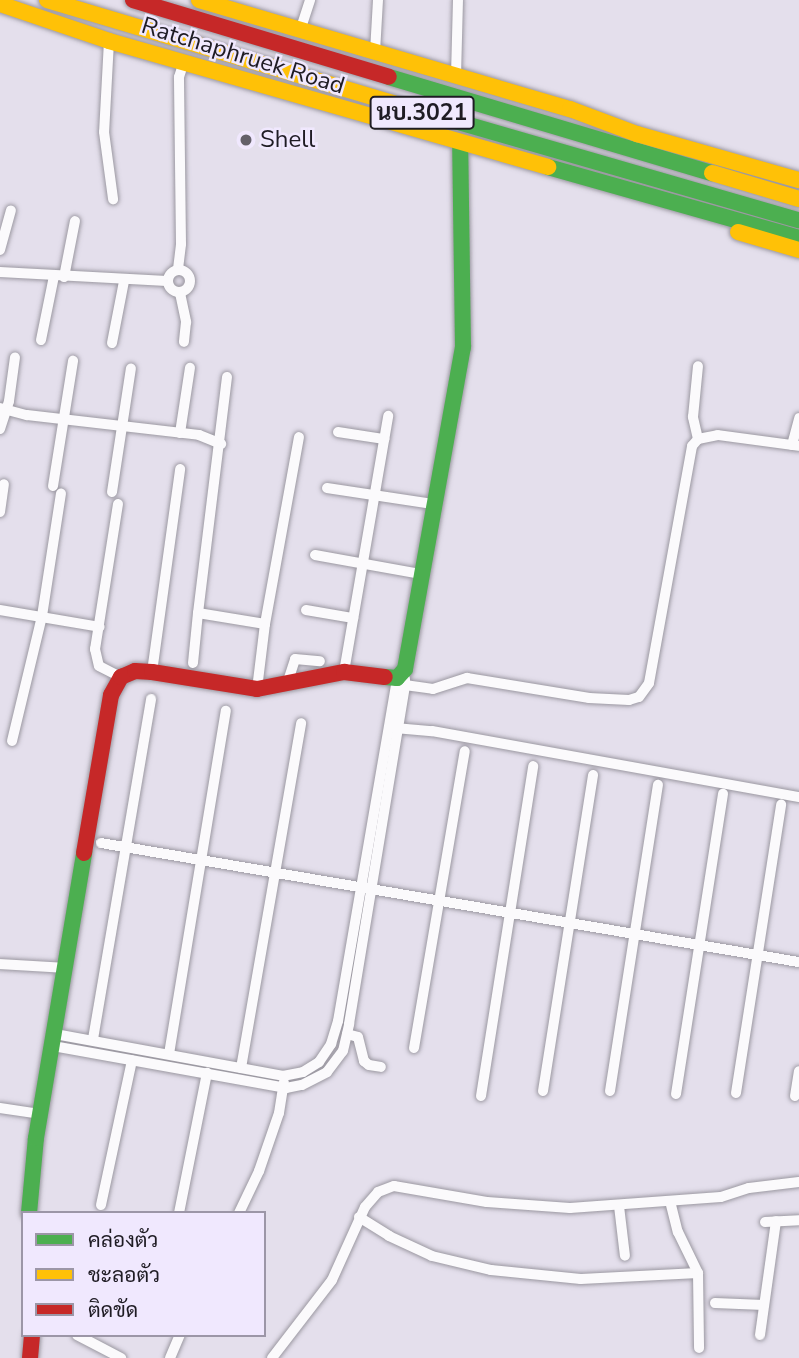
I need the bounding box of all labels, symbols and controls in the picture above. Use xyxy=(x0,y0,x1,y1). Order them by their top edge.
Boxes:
street label: Ratchaphruek Road xyxy=(138,11,348,101)
road number: นบ.3021 xyxy=(370,94,474,132)
place label: Shell xyxy=(260,126,315,154)
marker: Shell xyxy=(238,132,254,148)
legend xyxy=(21,1211,266,1337)
text: คล่องตัว xyxy=(88,1226,158,1254)
text: ชะลอตัว xyxy=(88,1261,160,1289)
text: ติดขัด xyxy=(88,1296,138,1324)

